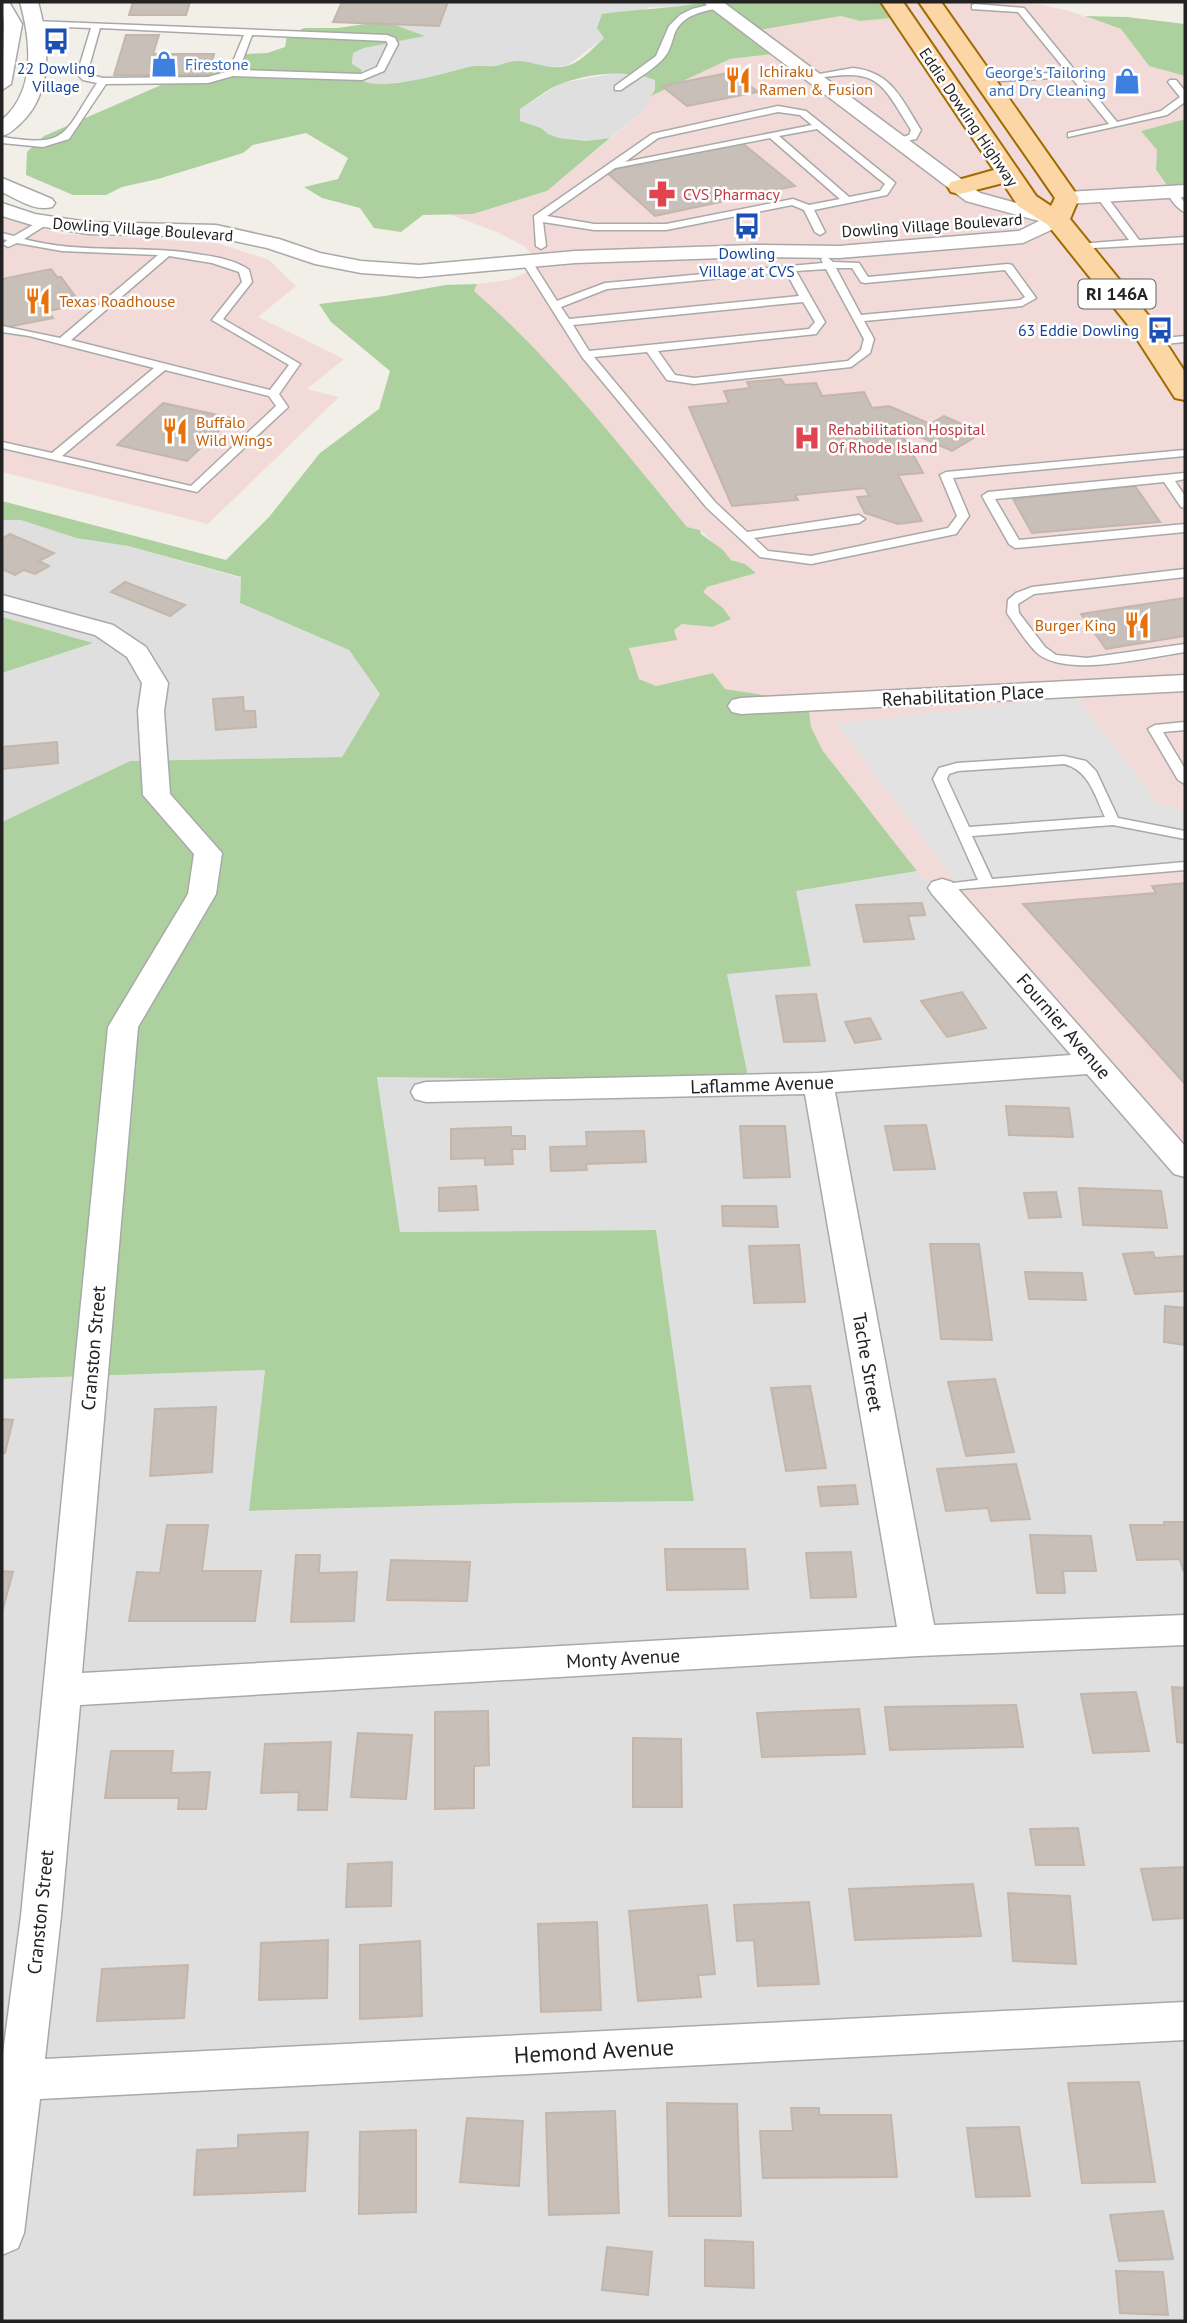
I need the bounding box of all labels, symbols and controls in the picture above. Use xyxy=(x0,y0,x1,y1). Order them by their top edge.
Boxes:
bus stop icon: 22 Dowling Village xyxy=(41,26,71,56)
street label: Eddie Dowling Highway xyxy=(915,44,1023,191)
shop icon: Firestone xyxy=(149,49,179,79)
place label: Firestone xyxy=(185,54,249,74)
place label: 22 Dowling Village xyxy=(17,58,95,96)
place label: Ichiraku Ramen & Fusion xyxy=(759,61,873,99)
place label: George's Tailoring and Dry Cleaning xyxy=(985,62,1106,100)
restaurant icon: Ichiraku Ramen & Fusion xyxy=(723,65,753,95)
shop icon: George's Tailoring and Dry Cleaning xyxy=(1112,66,1142,96)
pharmacy icon: CVS Pharmacy xyxy=(647,179,677,209)
place label: CVS Pharmacy xyxy=(683,184,781,204)
street label: Dowling Village Boulevard xyxy=(841,209,1023,241)
bus stop icon: Dowling Village at CVS xyxy=(732,211,762,241)
street label: Dowling Village Boulevard xyxy=(52,213,234,245)
place label: Dowling Village at CVS xyxy=(698,243,795,281)
road number: RI 146A xyxy=(1078,280,1156,308)
restaurant icon: Texas Roadhouse xyxy=(23,286,53,316)
place label: Texas Roadhouse xyxy=(59,291,175,311)
bus stop icon: 63 Eddie Dowling xyxy=(1145,315,1175,345)
place label: 63 Eddie Dowling xyxy=(1018,320,1139,340)
place label: Buffalo Wild Wings xyxy=(196,412,273,450)
restaurant icon: Buffalo Wild Wings xyxy=(160,416,190,446)
place label: Rehabilitation Hospital Of Rhode Island xyxy=(828,419,985,457)
hospital icon: Rehabilitation Hospital Of Rhode Island xyxy=(792,423,822,453)
restaurant icon: Burger King xyxy=(1122,610,1152,640)
place label: Burger King xyxy=(1035,615,1116,635)
street label: Rehabilitation Place xyxy=(881,679,1045,711)
street label: Fournier Avenue xyxy=(1012,968,1116,1084)
street label: Laflamme Avenue xyxy=(690,1069,834,1099)
street label: Cranston Street xyxy=(76,1284,110,1411)
street label: Tache Street xyxy=(847,1311,889,1414)
street label: Monty Avenue xyxy=(565,1643,681,1673)
street label: Cranston Street xyxy=(22,1848,59,1976)
street label: Hemond Avenue xyxy=(513,2032,675,2069)

